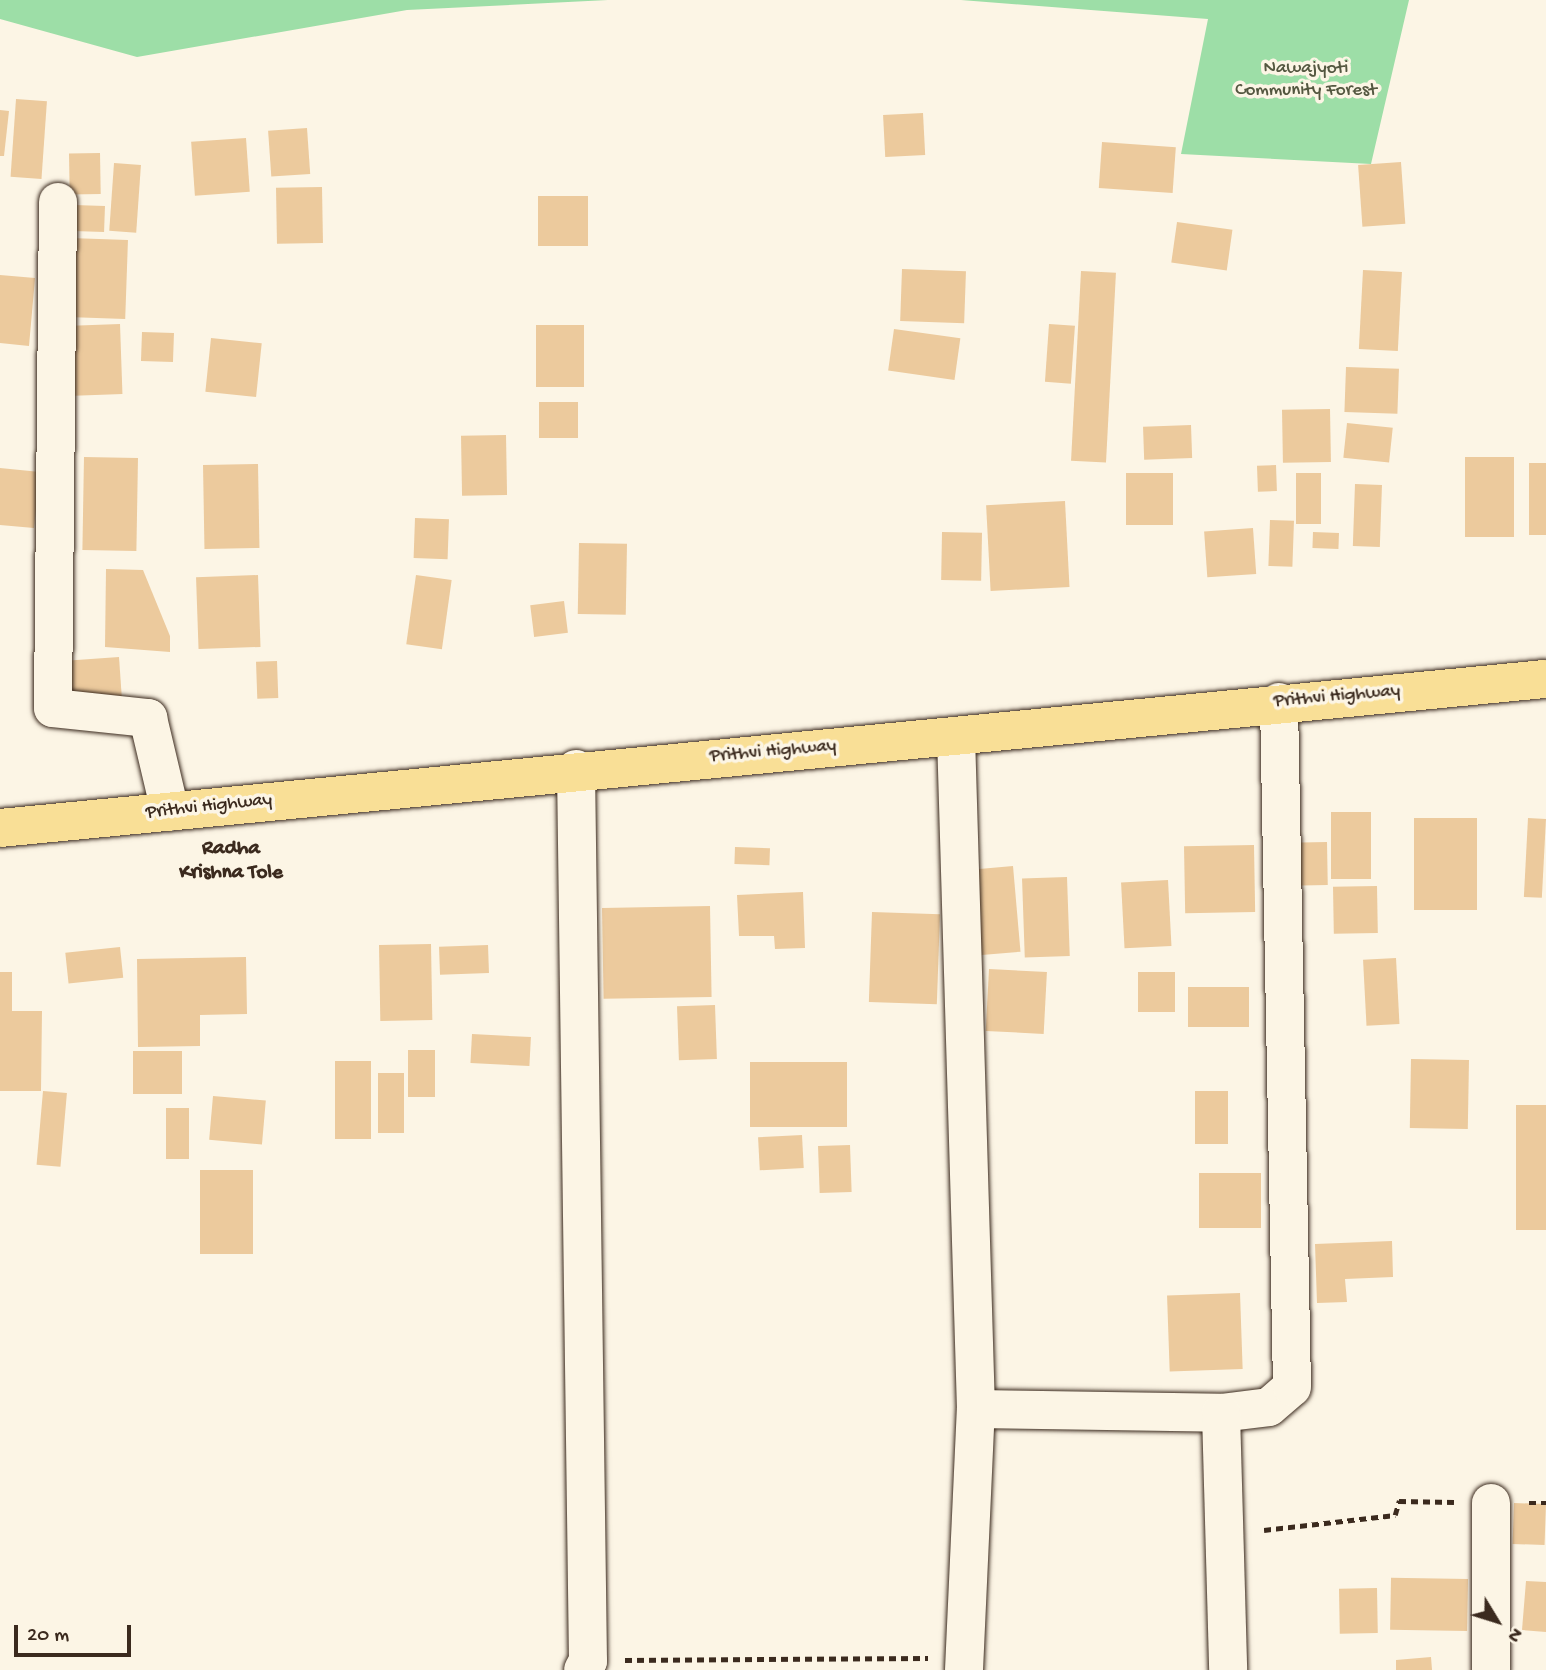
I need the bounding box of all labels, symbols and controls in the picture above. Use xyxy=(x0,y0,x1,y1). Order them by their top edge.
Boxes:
park label: Nawajyoti Community Forest xyxy=(1235,58,1377,102)
street label: Prithvi Highway xyxy=(1273,680,1401,714)
street label: Prithvi Highway xyxy=(709,735,837,769)
street label: Prithvi Highway xyxy=(145,789,273,825)
district label: Radha Krishna Tole xyxy=(179,837,283,887)
north arrow xyxy=(1462,1586,1532,1656)
scale bar xyxy=(18,1610,135,1654)
text: N xyxy=(1501,1622,1527,1646)
text: 20 m xyxy=(27,1624,69,1649)

